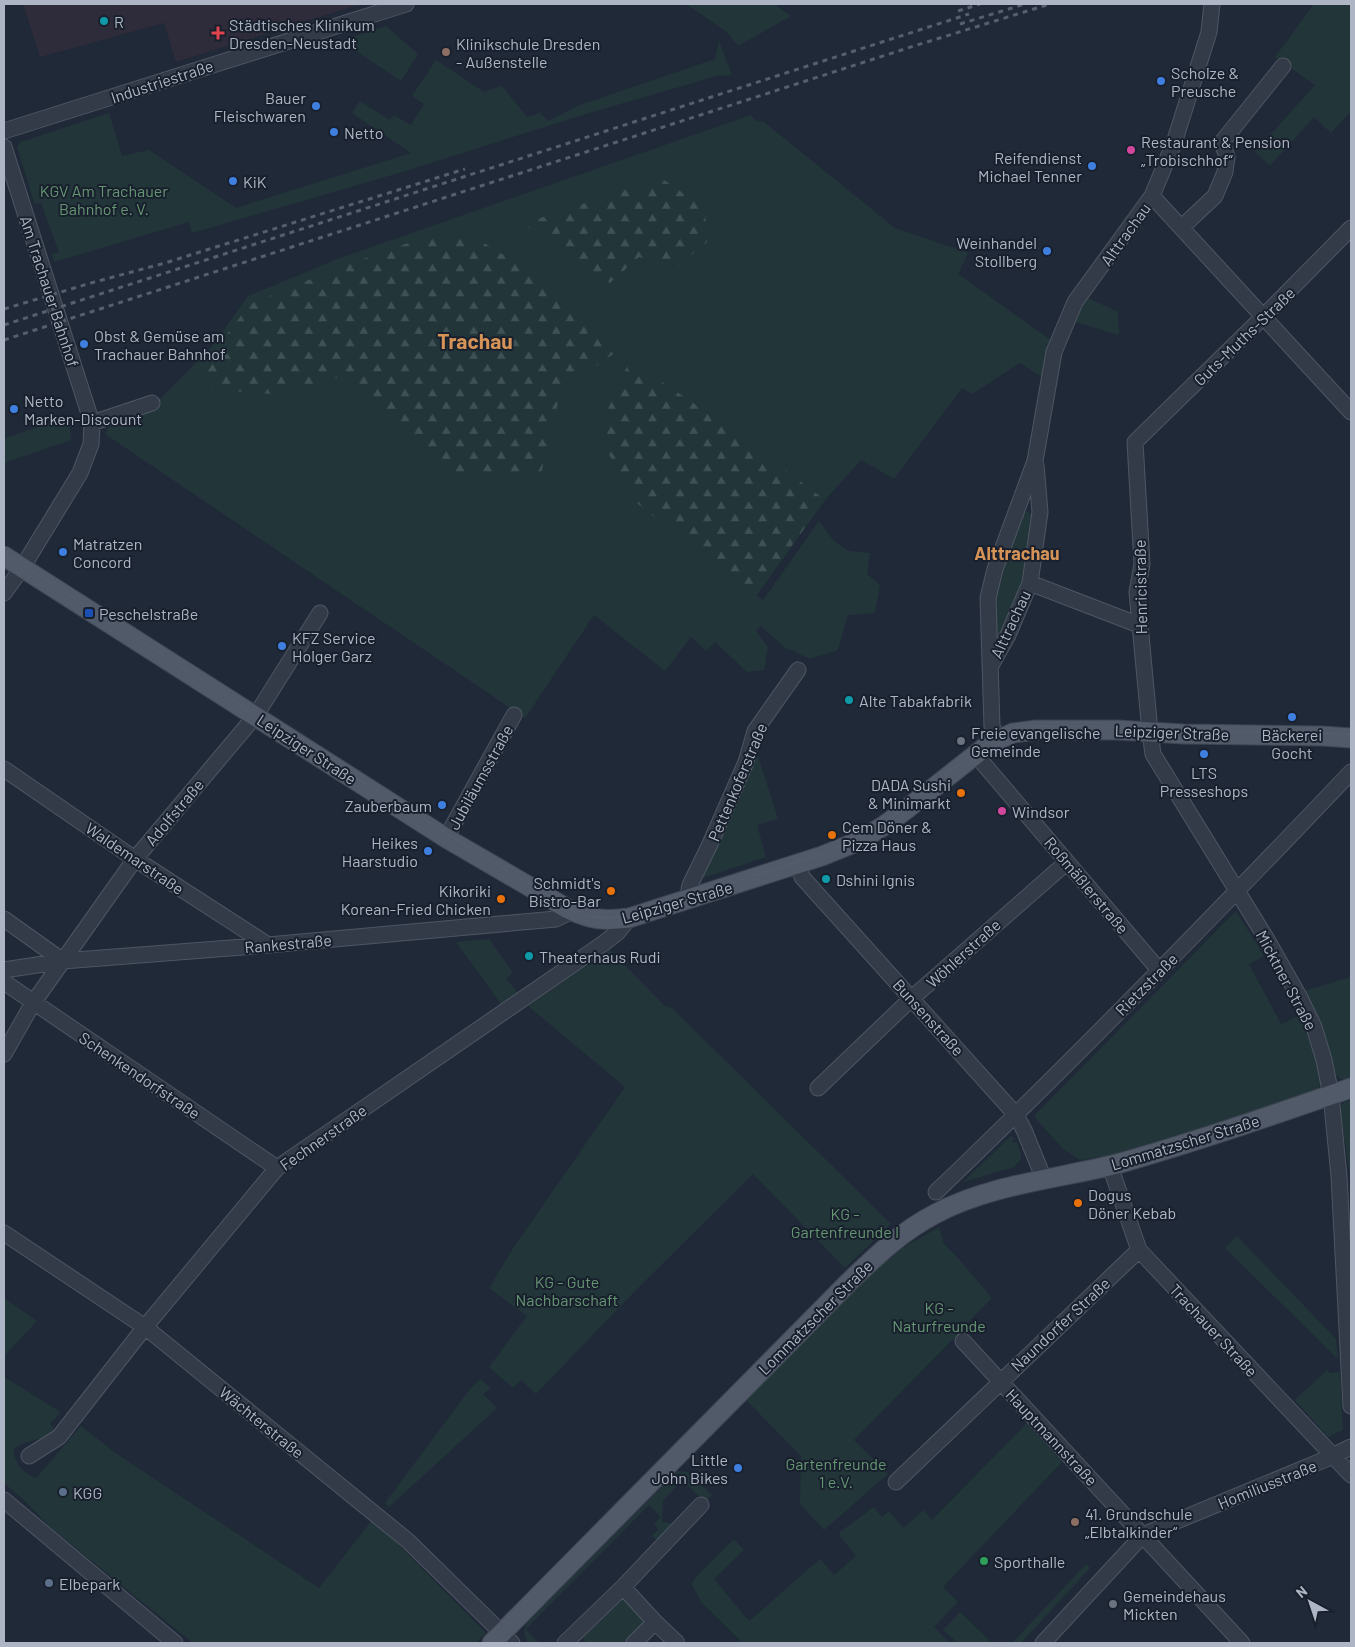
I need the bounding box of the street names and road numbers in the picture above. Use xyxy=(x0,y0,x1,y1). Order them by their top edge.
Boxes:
street label: Industriestraße xyxy=(108,55,216,107)
street label: Alttrachau xyxy=(1096,199,1154,269)
street label: Am Trachauer Bahnhof xyxy=(17,213,84,369)
street label: Guts-Muths-Straße xyxy=(1189,283,1299,389)
street label: Henricistraße xyxy=(1130,539,1150,635)
street label: Alttrachau xyxy=(986,587,1034,661)
street label: Leipziger Straße xyxy=(254,710,360,788)
street label: Pettenkoferstraße xyxy=(704,720,770,844)
street label: Jubiläumsstraße xyxy=(443,721,517,833)
street label: Leipziger Straße xyxy=(1114,721,1230,743)
street label: Adolfstraße xyxy=(141,775,207,849)
street label: Waldemarstraße xyxy=(82,818,188,898)
street label: Roßmäßlerstraße xyxy=(1041,833,1133,937)
street label: Leipziger Straße xyxy=(619,877,735,927)
street label: Wöhlerstraße xyxy=(922,915,1004,991)
street label: Micktner Straße xyxy=(1253,927,1321,1033)
street label: Rankestraße xyxy=(244,930,332,956)
street label: Rietzstraße xyxy=(1111,949,1181,1019)
street label: Bunsenstraße xyxy=(890,975,968,1059)
street label: Schenkendorfstraße xyxy=(76,1027,204,1123)
street label: Fechnerstraße xyxy=(276,1100,370,1174)
street label: Lommatzscher Straße xyxy=(1109,1110,1261,1174)
street label: Lommatzscher Straße xyxy=(754,1256,876,1378)
street label: Naundorfer Straße xyxy=(1006,1273,1114,1375)
street label: Trachauer Straße xyxy=(1166,1280,1262,1380)
street label: Wächterstraße xyxy=(216,1382,308,1462)
street label: Hauptmannstraße xyxy=(1002,1385,1102,1489)
street label: Homiliusstraße xyxy=(1215,1455,1319,1513)

